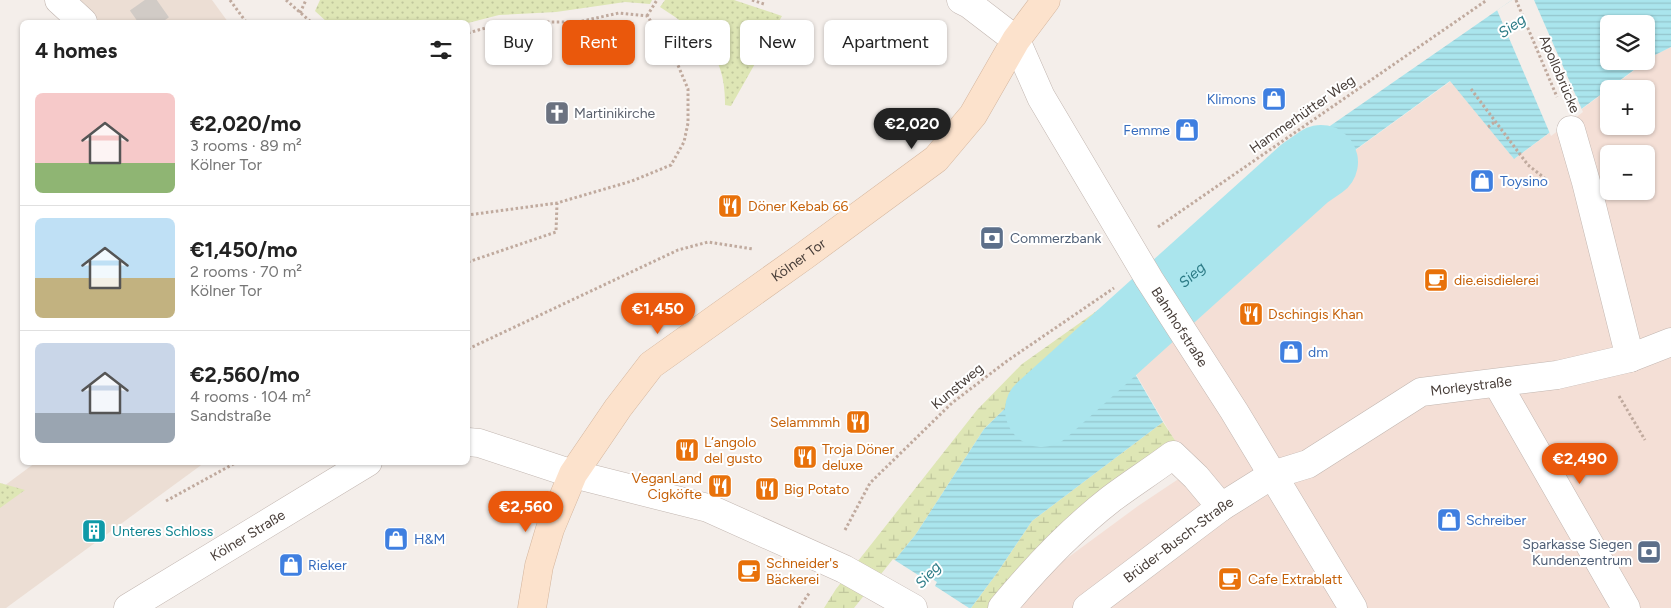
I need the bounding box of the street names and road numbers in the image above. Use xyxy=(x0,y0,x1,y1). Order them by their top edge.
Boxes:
street label: Apollobrücke xyxy=(1536,33,1584,116)
street label: Hammerhütter Weg xyxy=(1246,72,1358,157)
street label: Kölner Tor xyxy=(768,235,830,286)
street label: Bahnhofstraße xyxy=(1147,284,1212,371)
street label: Kunstweg xyxy=(928,360,987,413)
street label: Morleystraße xyxy=(1429,373,1513,400)
street label: Brüder-Busch-Straße xyxy=(1120,493,1237,587)
street label: Kölner Straße xyxy=(207,506,289,565)

